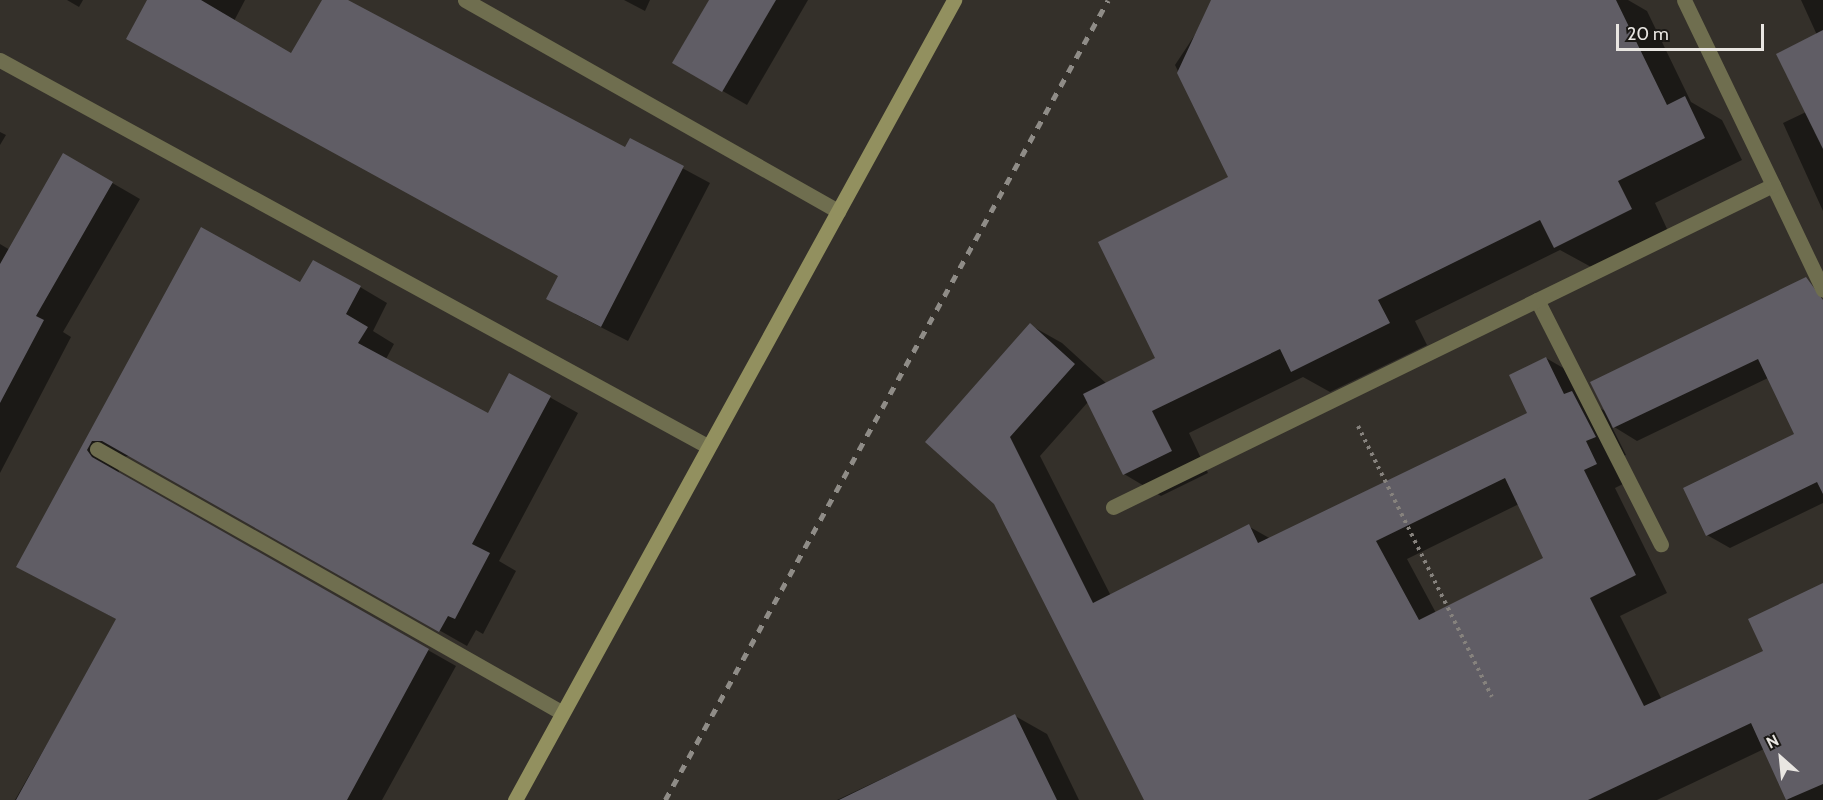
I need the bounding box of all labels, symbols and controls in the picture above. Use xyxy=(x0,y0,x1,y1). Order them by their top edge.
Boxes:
scale bar xyxy=(1619,12,1768,50)
text: 20 m xyxy=(1627,23,1669,45)
north arrow xyxy=(1751,728,1811,788)
text: N xyxy=(1763,730,1782,753)

